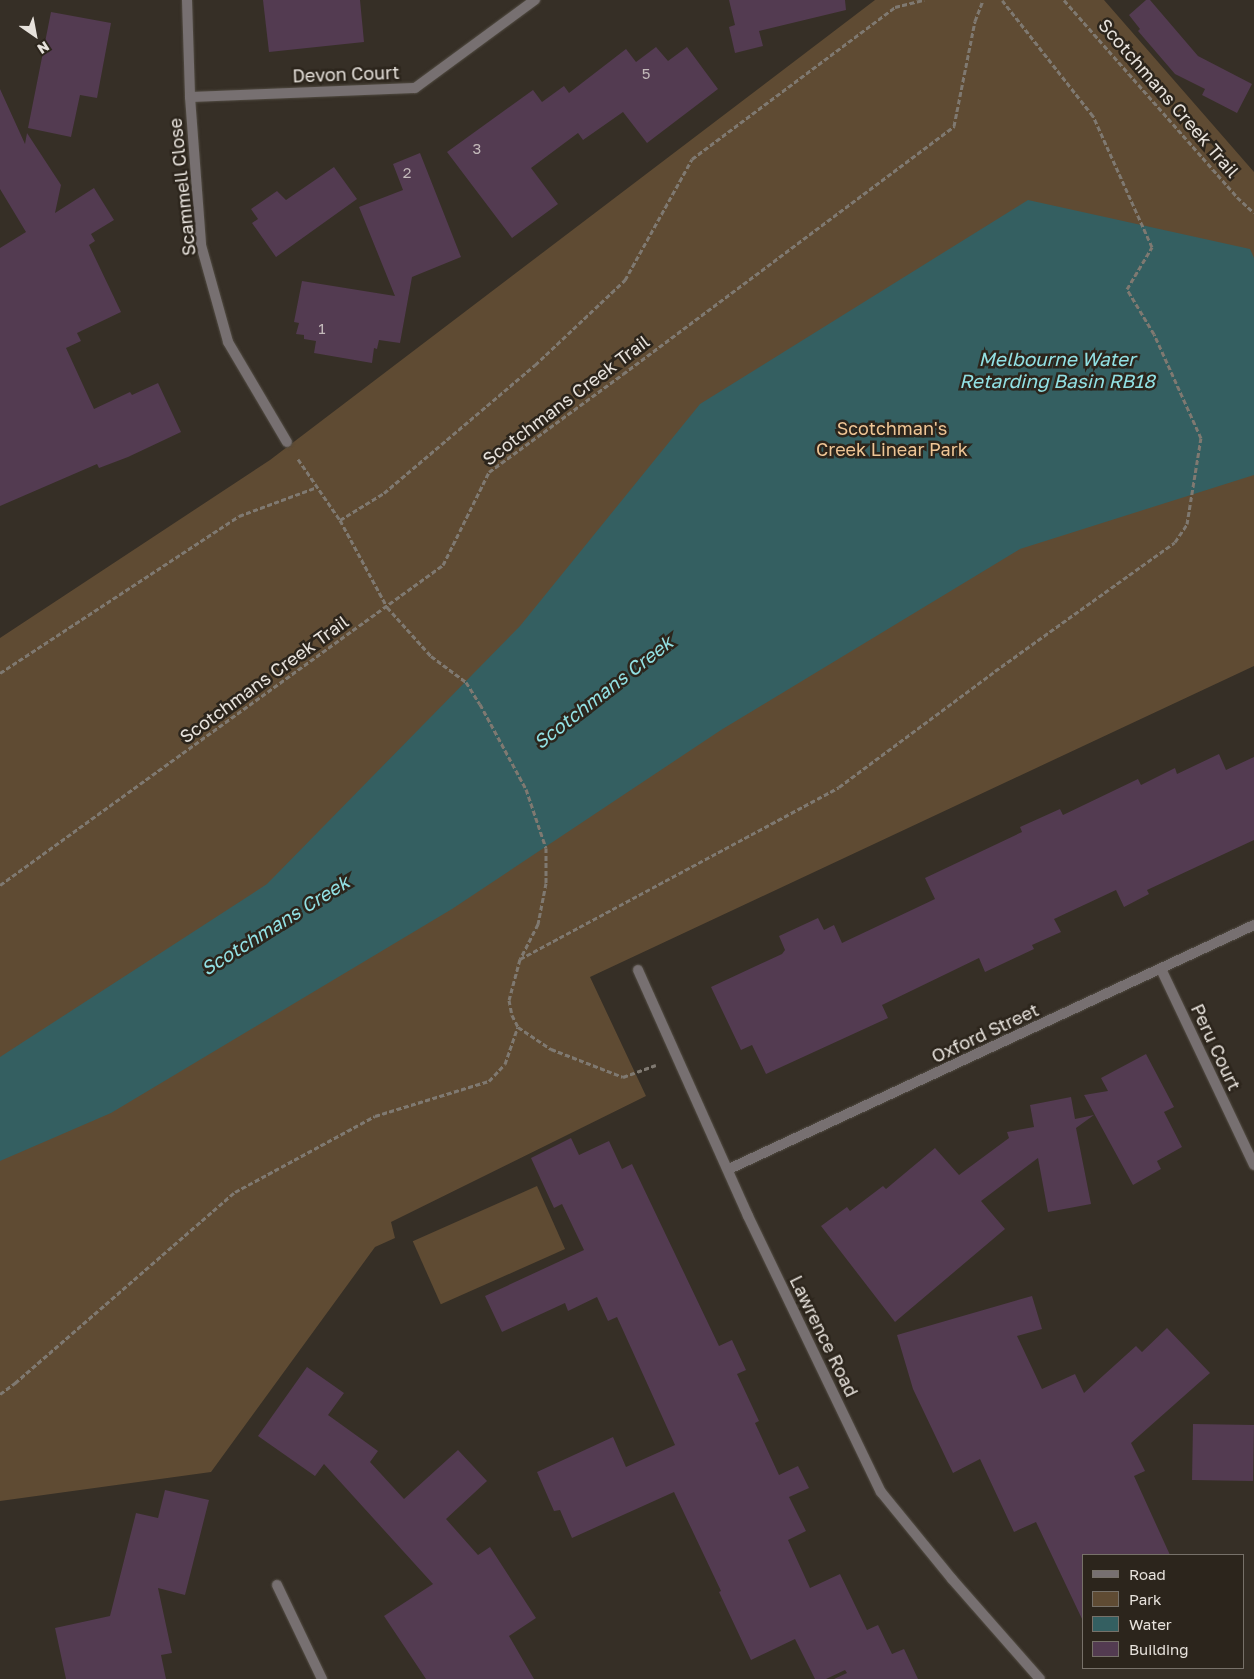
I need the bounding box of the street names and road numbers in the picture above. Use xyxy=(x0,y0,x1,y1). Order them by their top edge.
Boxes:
street label: Scotchmans Creek Trail xyxy=(1094,14,1244,182)
street label: Devon Court xyxy=(292,61,400,87)
street label: Scammell Close xyxy=(164,117,200,257)
street label: Scotchmans Creek Trail xyxy=(478,330,654,470)
street label: Scotchmans Creek Trail xyxy=(175,611,353,747)
street label: Oxford Street xyxy=(928,999,1042,1067)
street label: Peru Court xyxy=(1187,1000,1245,1094)
street label: Lawrence Road xyxy=(785,1272,863,1400)

